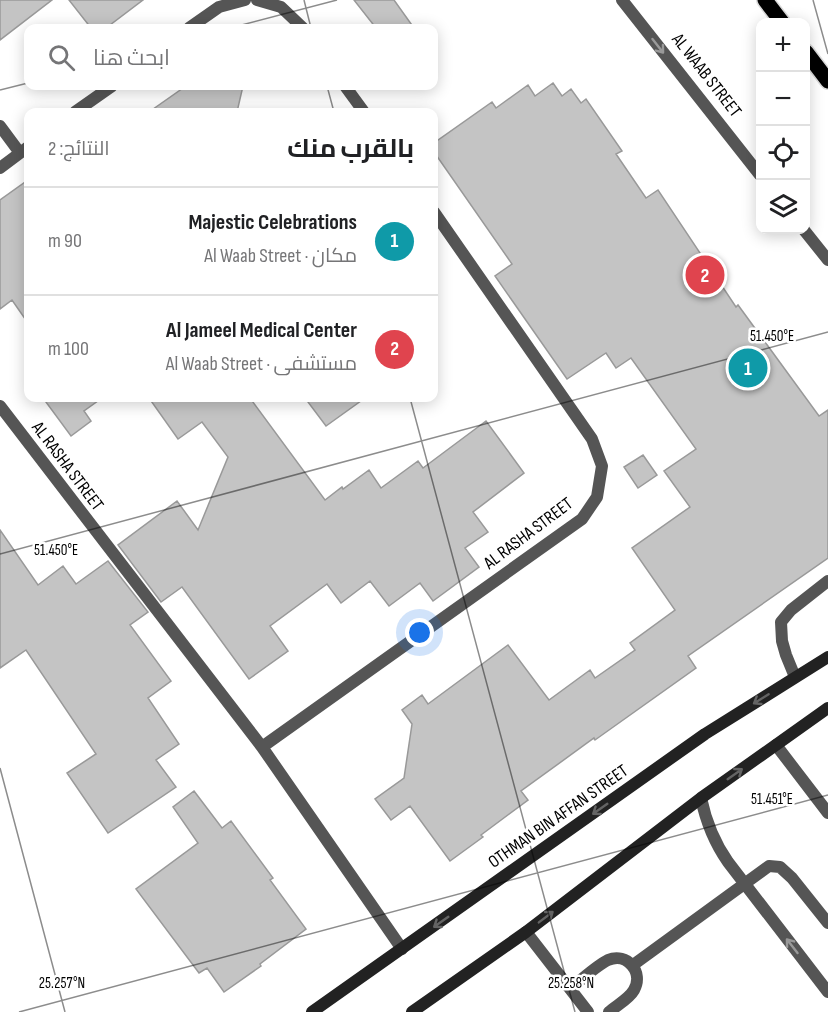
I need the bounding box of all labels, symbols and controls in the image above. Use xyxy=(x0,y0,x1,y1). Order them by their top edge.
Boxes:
map controls xyxy=(756,18,810,234)
button: + xyxy=(756,18,810,72)
search box xyxy=(24,24,438,90)
street label: AL WAAB STREET xyxy=(667,28,746,121)
one-way arrow xyxy=(652,38,665,54)
icon: search xyxy=(45,41,78,74)
text: ابحث هنا xyxy=(93,45,170,72)
button: − xyxy=(756,72,810,126)
button: locate xyxy=(756,126,810,180)
text: بالقرب منك xyxy=(287,134,414,165)
text: النتائج: 2 xyxy=(48,137,110,161)
button: layers xyxy=(756,180,810,234)
text: Majestic Celebrations xyxy=(188,209,357,236)
text: 90 m xyxy=(48,229,82,253)
text: 1 xyxy=(391,229,398,253)
text: مكان · Al Waab Street xyxy=(204,244,357,268)
pin: 2 xyxy=(686,252,724,298)
text: Al Jameel Medical Center xyxy=(166,317,357,344)
text: 51.450°E xyxy=(750,327,794,346)
text: 100 m xyxy=(48,337,89,361)
text: 2 xyxy=(390,337,399,361)
pin: 1 xyxy=(728,346,768,391)
text: مستشفى · Al Waab Street xyxy=(166,352,357,376)
street label: AL RASHA STREET xyxy=(27,417,108,515)
street label: AL RASHA STREET xyxy=(479,493,577,574)
text: 51.450°E xyxy=(34,541,78,560)
your location xyxy=(405,618,434,647)
one-way arrow xyxy=(753,693,770,705)
street label: OTHMAN BIN AFFAN STREET xyxy=(484,760,632,873)
one-way arrow xyxy=(726,768,742,780)
text: 51.451°E xyxy=(751,790,793,809)
one-way arrow xyxy=(592,802,608,815)
one-way arrow xyxy=(537,911,553,924)
one-way arrow xyxy=(433,916,449,928)
one-way arrow xyxy=(786,938,799,954)
text: 25.257°N xyxy=(39,974,85,993)
text: 25.258°N xyxy=(548,974,594,993)

